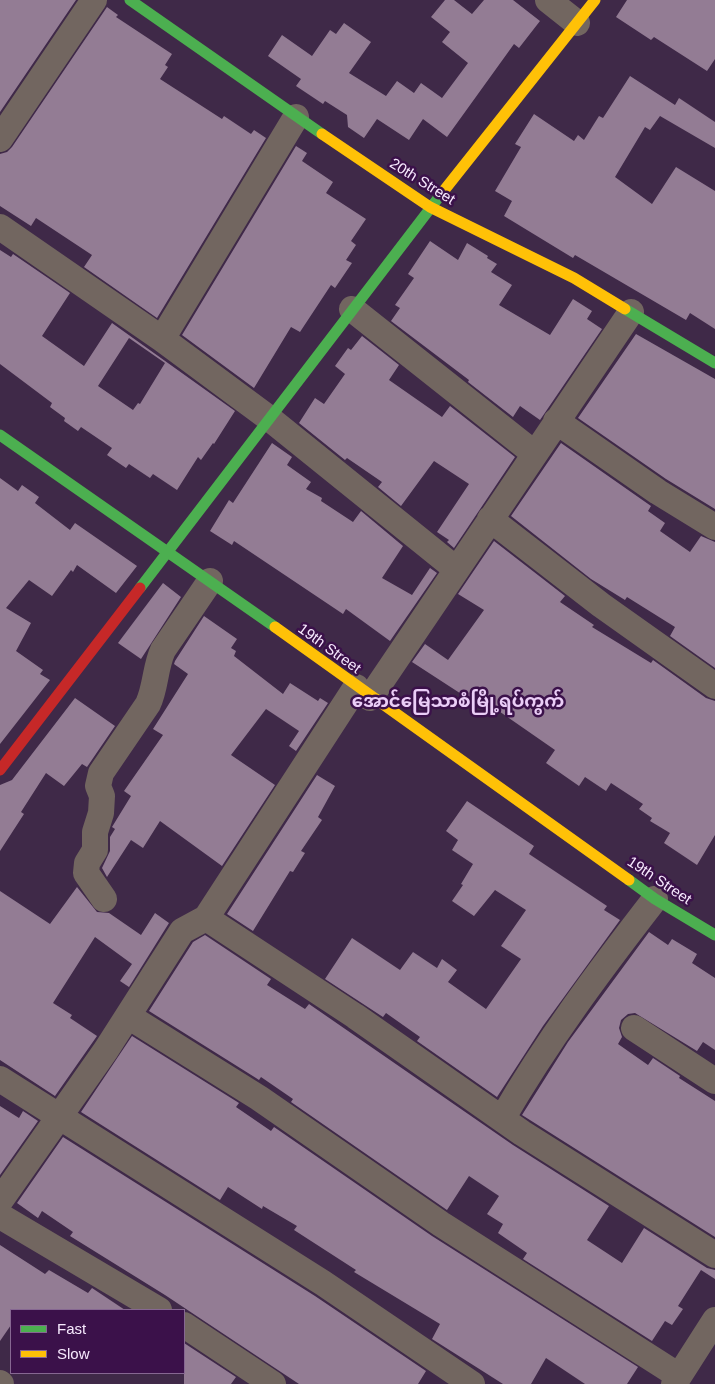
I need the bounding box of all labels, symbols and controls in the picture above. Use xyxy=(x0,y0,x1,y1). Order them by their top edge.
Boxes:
street label: 20th Street xyxy=(386,155,458,209)
street label: 19th Street xyxy=(294,620,364,678)
district label: အောင်မြေသာစံမြို့ရပ်ကွက် xyxy=(352,691,564,713)
street label: 19th Street xyxy=(624,853,694,909)
legend xyxy=(10,1309,185,1374)
text: Fast xyxy=(57,1320,86,1337)
text: Slow xyxy=(57,1345,90,1362)

